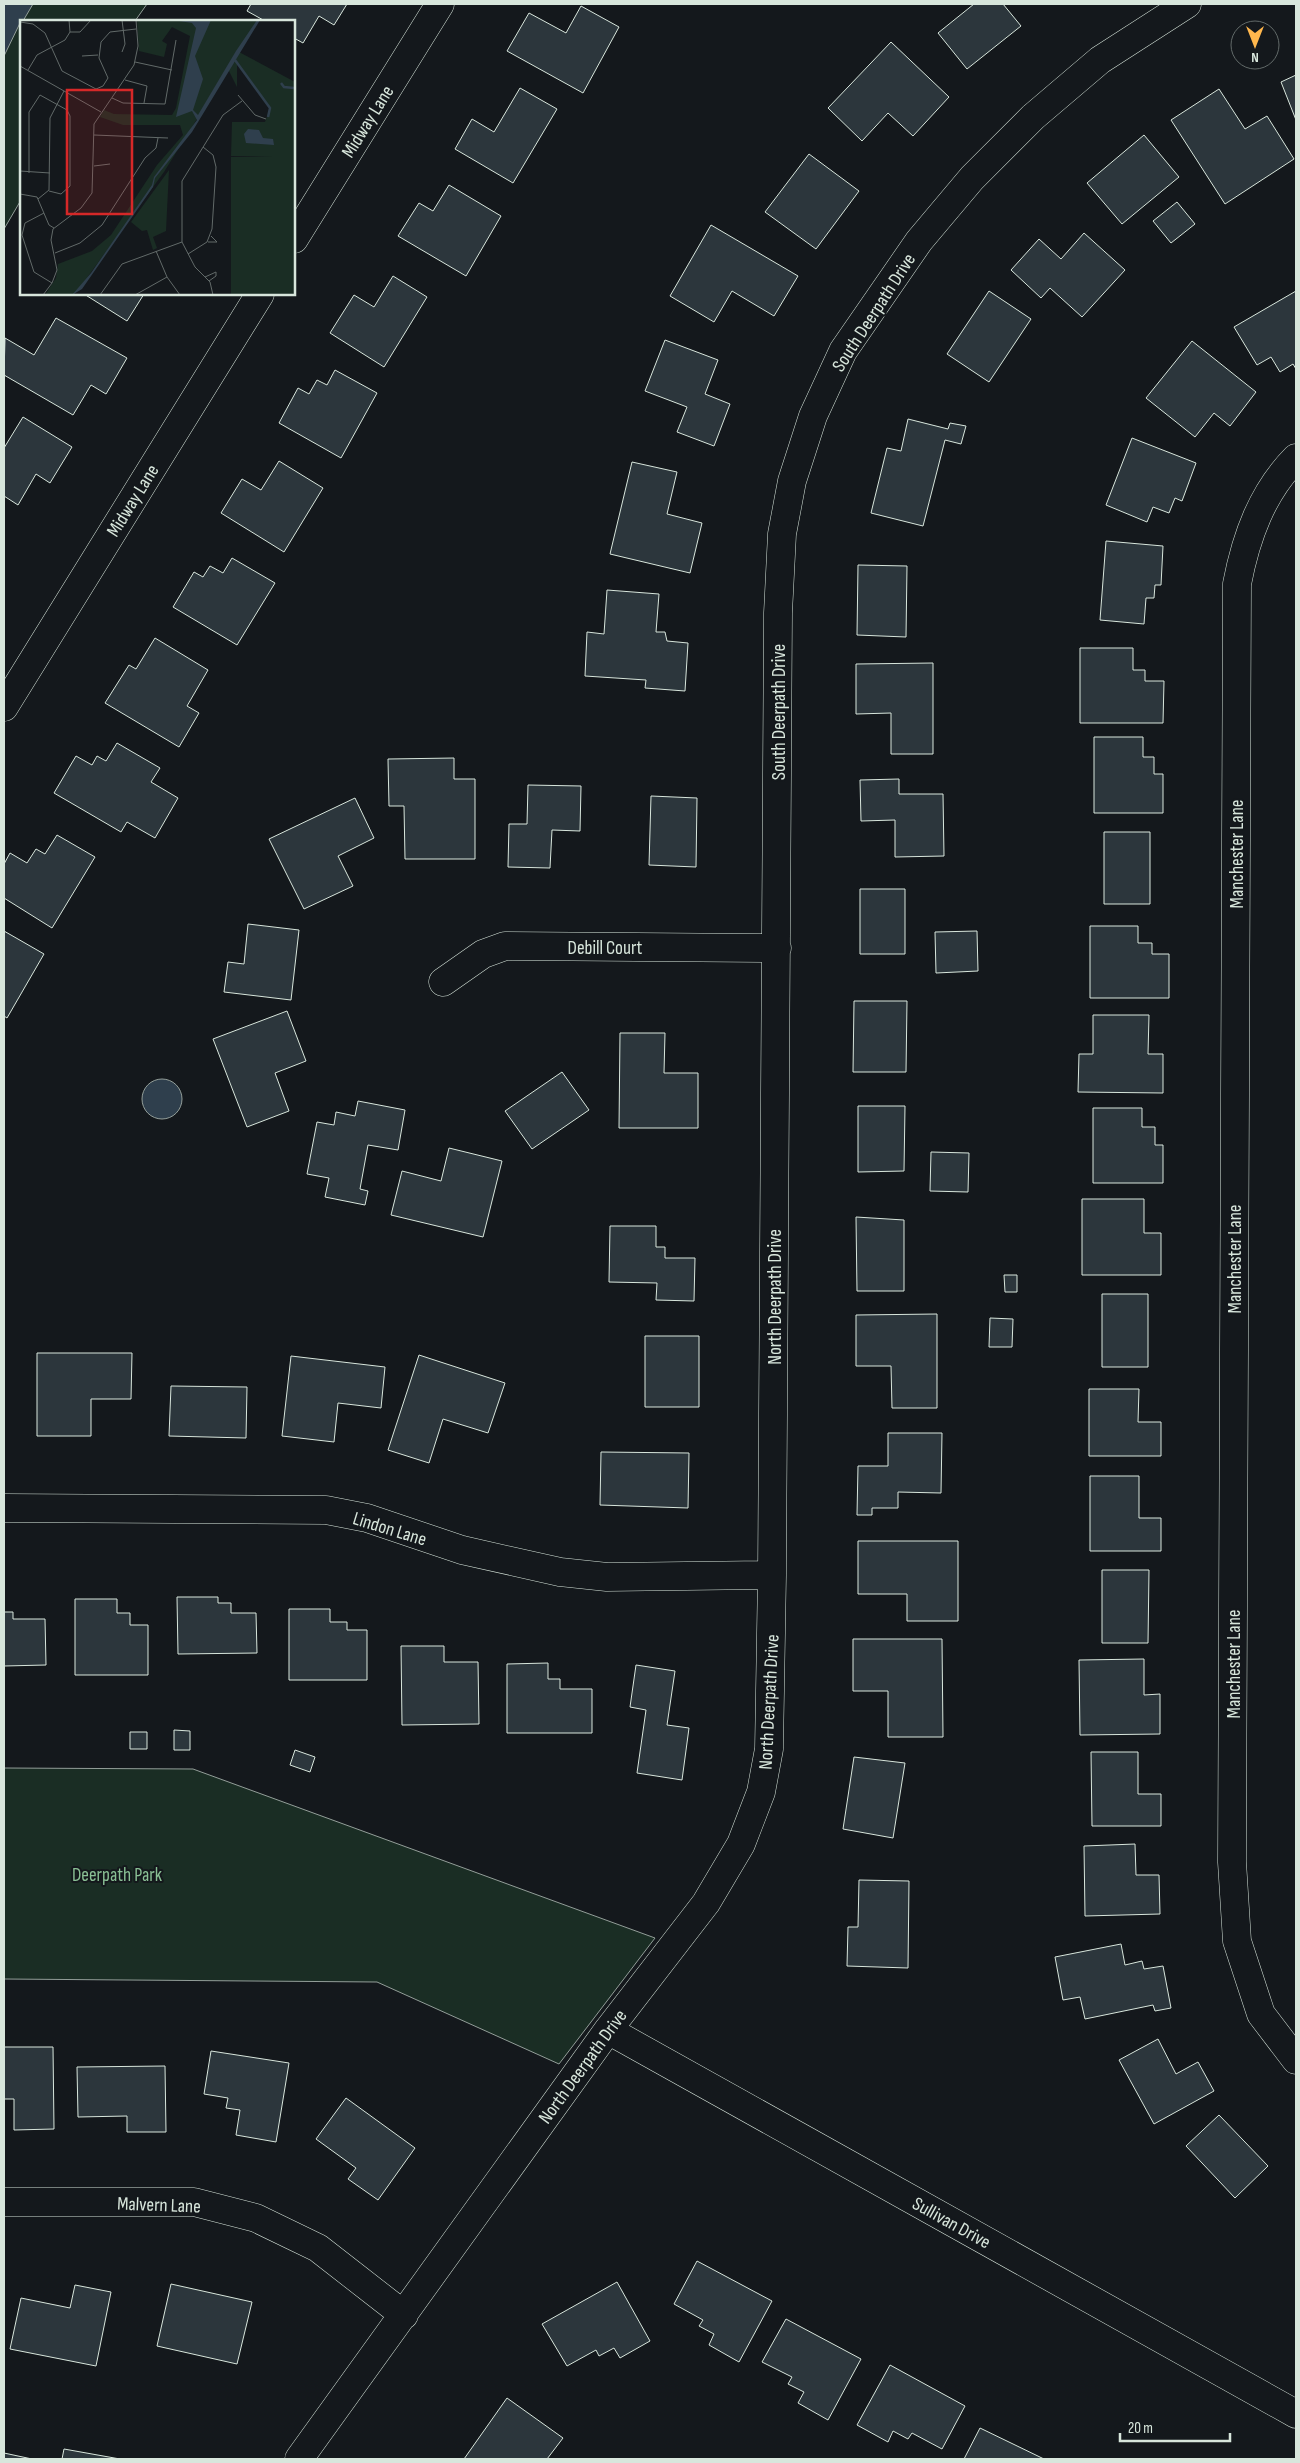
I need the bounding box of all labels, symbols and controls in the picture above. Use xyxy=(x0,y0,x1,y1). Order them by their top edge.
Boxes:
inset map xyxy=(20,20,295,295)
north arrow xyxy=(1230,20,1280,70)
text: N xyxy=(1251,49,1259,66)
street label: Midway Lane xyxy=(337,81,399,162)
street label: South Deerpath Drive xyxy=(828,249,921,376)
street label: Midway Lane xyxy=(102,460,164,541)
street label: South Deerpath Drive xyxy=(768,644,791,780)
street label: Manchester Lane xyxy=(1226,800,1249,908)
street label: Debill Court xyxy=(568,937,643,960)
street label: Manchester Lane xyxy=(1224,1205,1247,1313)
street label: North Deerpath Drive xyxy=(764,1229,787,1365)
street label: Lindon Lane xyxy=(350,1507,429,1552)
street label: Manchester Lane xyxy=(1223,1610,1246,1718)
street label: North Deerpath Drive xyxy=(754,1634,785,1770)
park label: Deerpath Park xyxy=(72,1864,163,1887)
street label: North Deerpath Drive xyxy=(534,2005,632,2128)
street label: Sullivan Drive xyxy=(908,2192,994,2254)
street label: Malvern Lane xyxy=(117,2193,201,2218)
scale bar xyxy=(1120,2410,1230,2442)
text: 20 m xyxy=(1128,2419,1153,2438)

